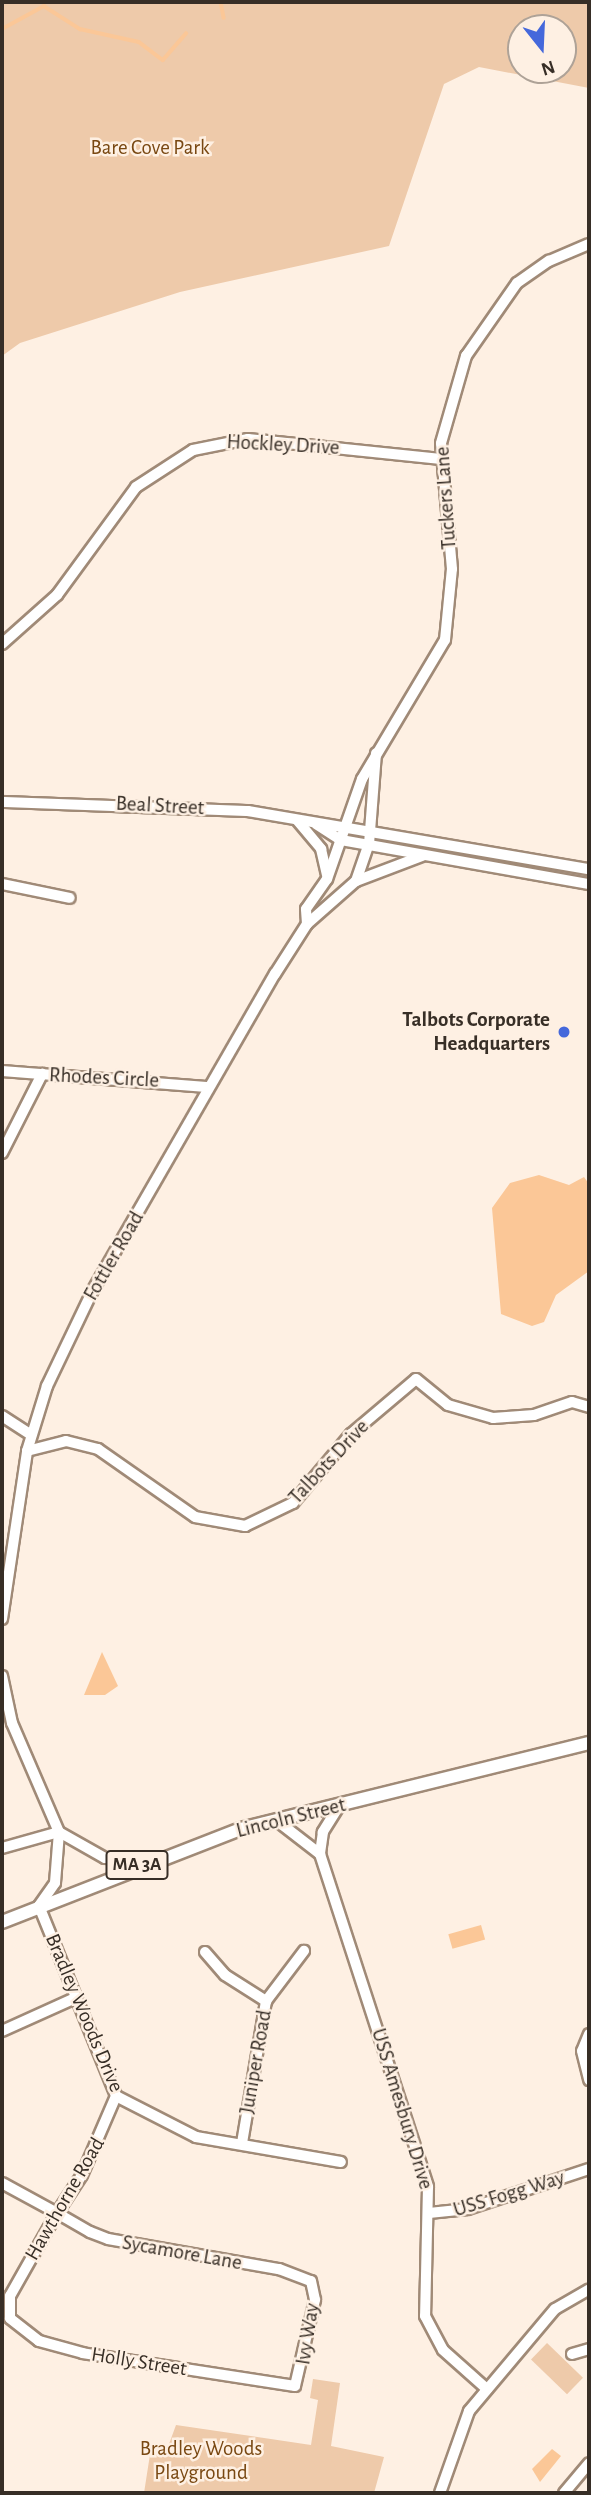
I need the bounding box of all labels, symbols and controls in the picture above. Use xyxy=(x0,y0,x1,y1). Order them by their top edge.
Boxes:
north arrow xyxy=(507,14,577,84)
text: N xyxy=(539,56,557,79)
park label: Bare Cove Park xyxy=(90,135,210,161)
street label: Hockley Drive xyxy=(226,429,340,461)
street label: Tuckers Lane xyxy=(430,446,462,550)
street label: Beal Street xyxy=(115,791,205,821)
place label: Talbots Corporate Headquarters xyxy=(402,1007,550,1057)
marker: Talbots Corporate Headquarters xyxy=(556,1024,572,1040)
street label: Rhodes Circle xyxy=(48,1063,160,1093)
street label: Fottler Road xyxy=(78,1207,150,1305)
street label: Talbots Drive xyxy=(283,1414,375,1510)
street label: Lincoln Street xyxy=(234,1792,348,1844)
road number: MA 3A xyxy=(104,1850,170,1881)
street label: Bradley Woods Drive xyxy=(39,1930,129,2096)
street label: Juniper Road xyxy=(234,2008,278,2116)
street label: USS Amesbury Drive xyxy=(366,2025,438,2193)
street label: Hawthorne Road xyxy=(20,2133,110,2265)
street label: USS Fogg Way xyxy=(450,2165,568,2223)
street label: Sycamore Lane xyxy=(120,2230,244,2276)
street label: Ivy Way xyxy=(291,2301,325,2367)
street label: Holly Street xyxy=(89,2342,189,2382)
park label: Bradley Woods Playground xyxy=(140,2436,262,2486)

